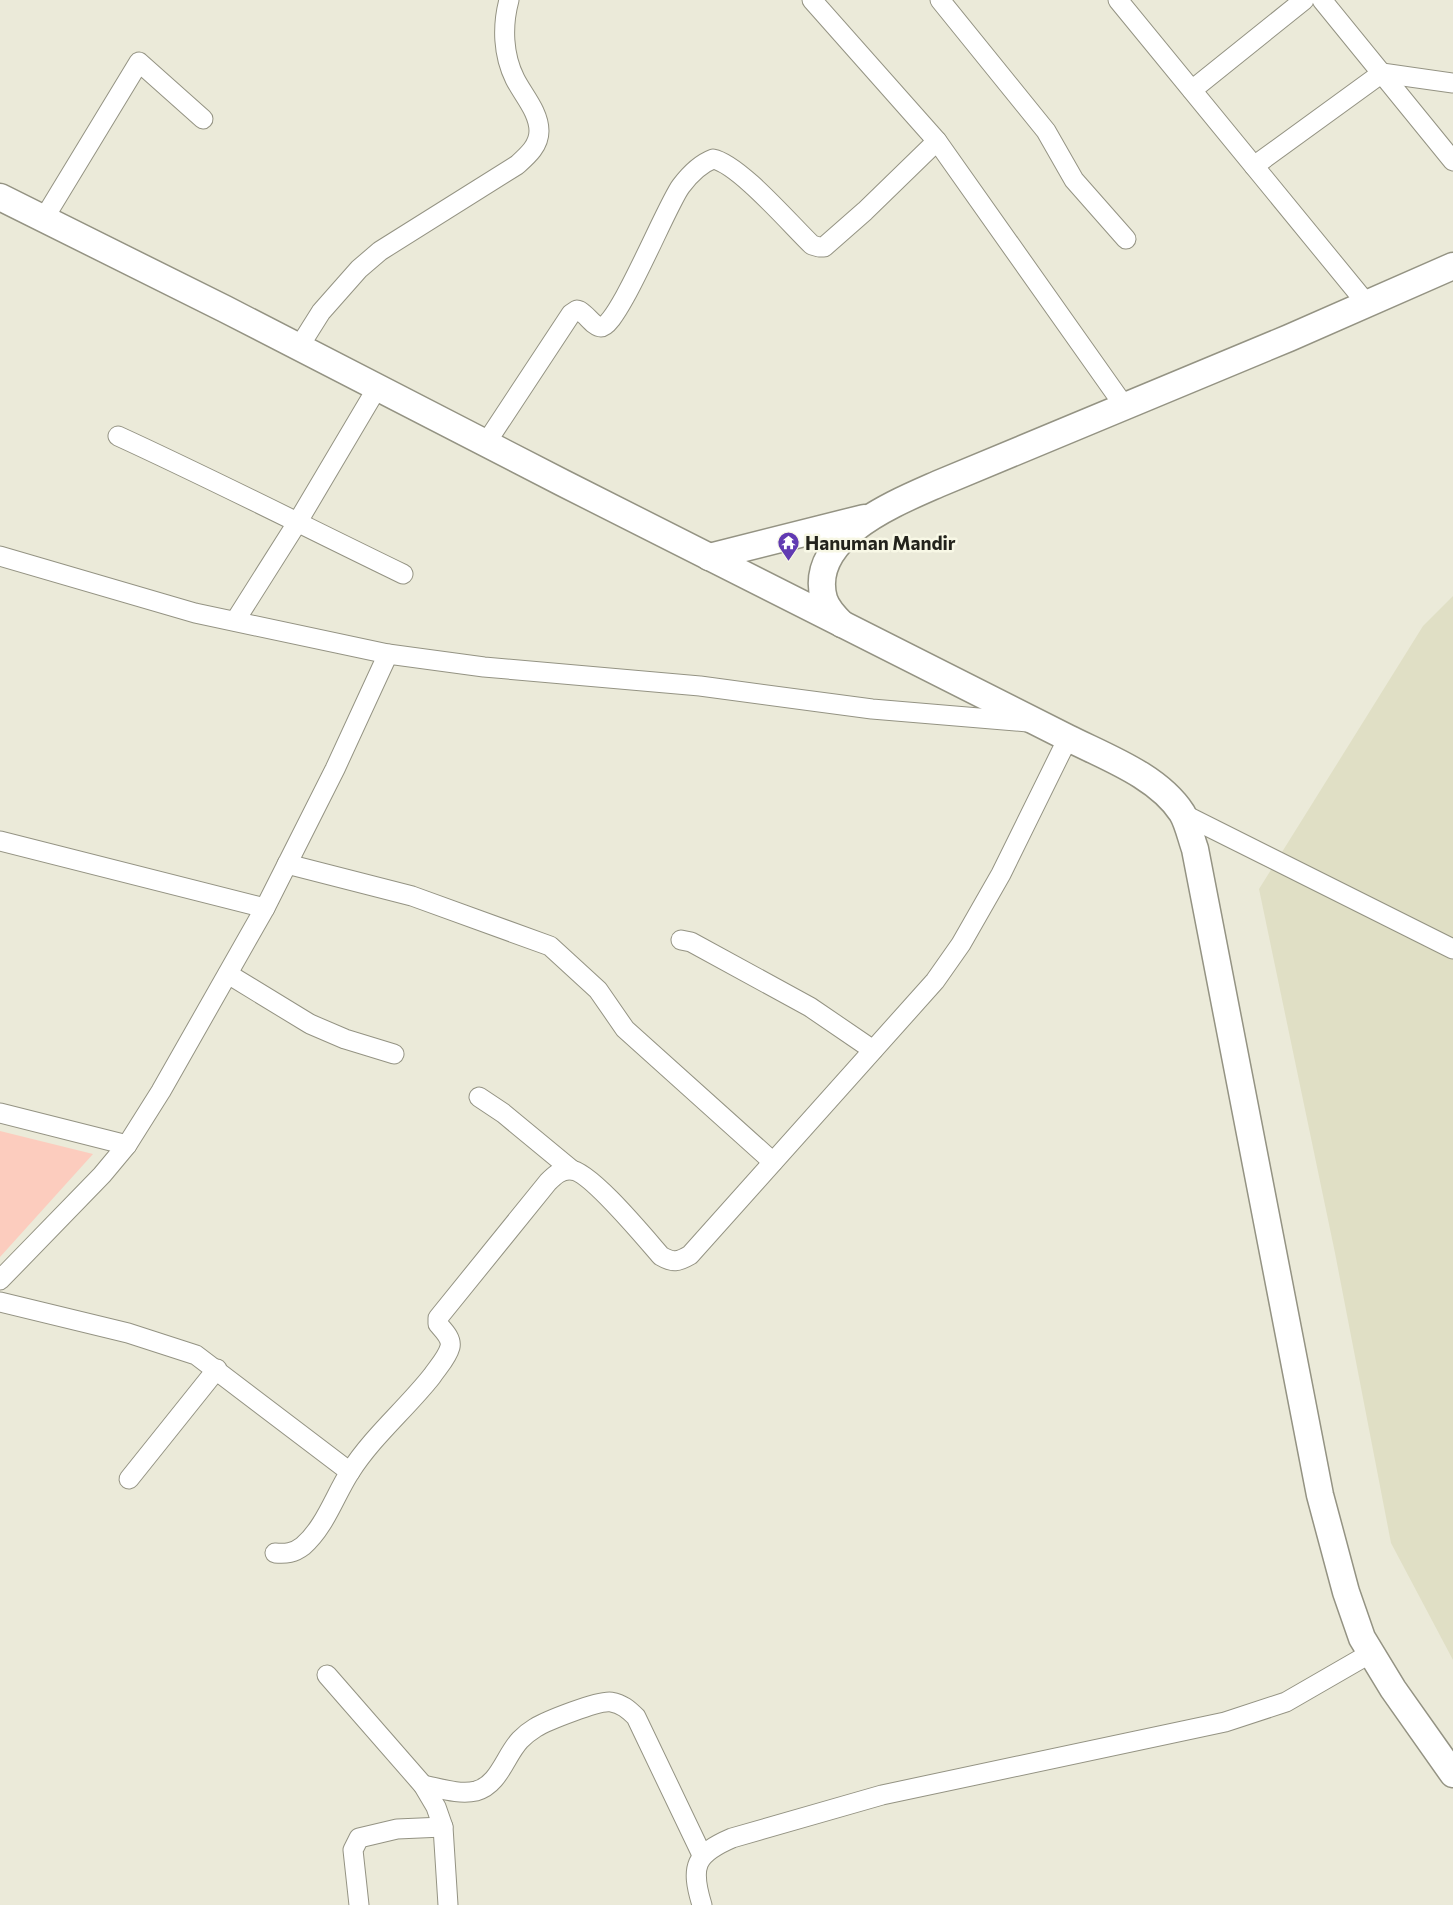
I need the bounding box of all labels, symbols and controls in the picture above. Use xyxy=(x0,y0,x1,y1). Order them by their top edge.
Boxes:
temple icon: Hanuman Mandir xyxy=(777,531,801,562)
place label: Hanuman Mandir xyxy=(805,531,956,554)

